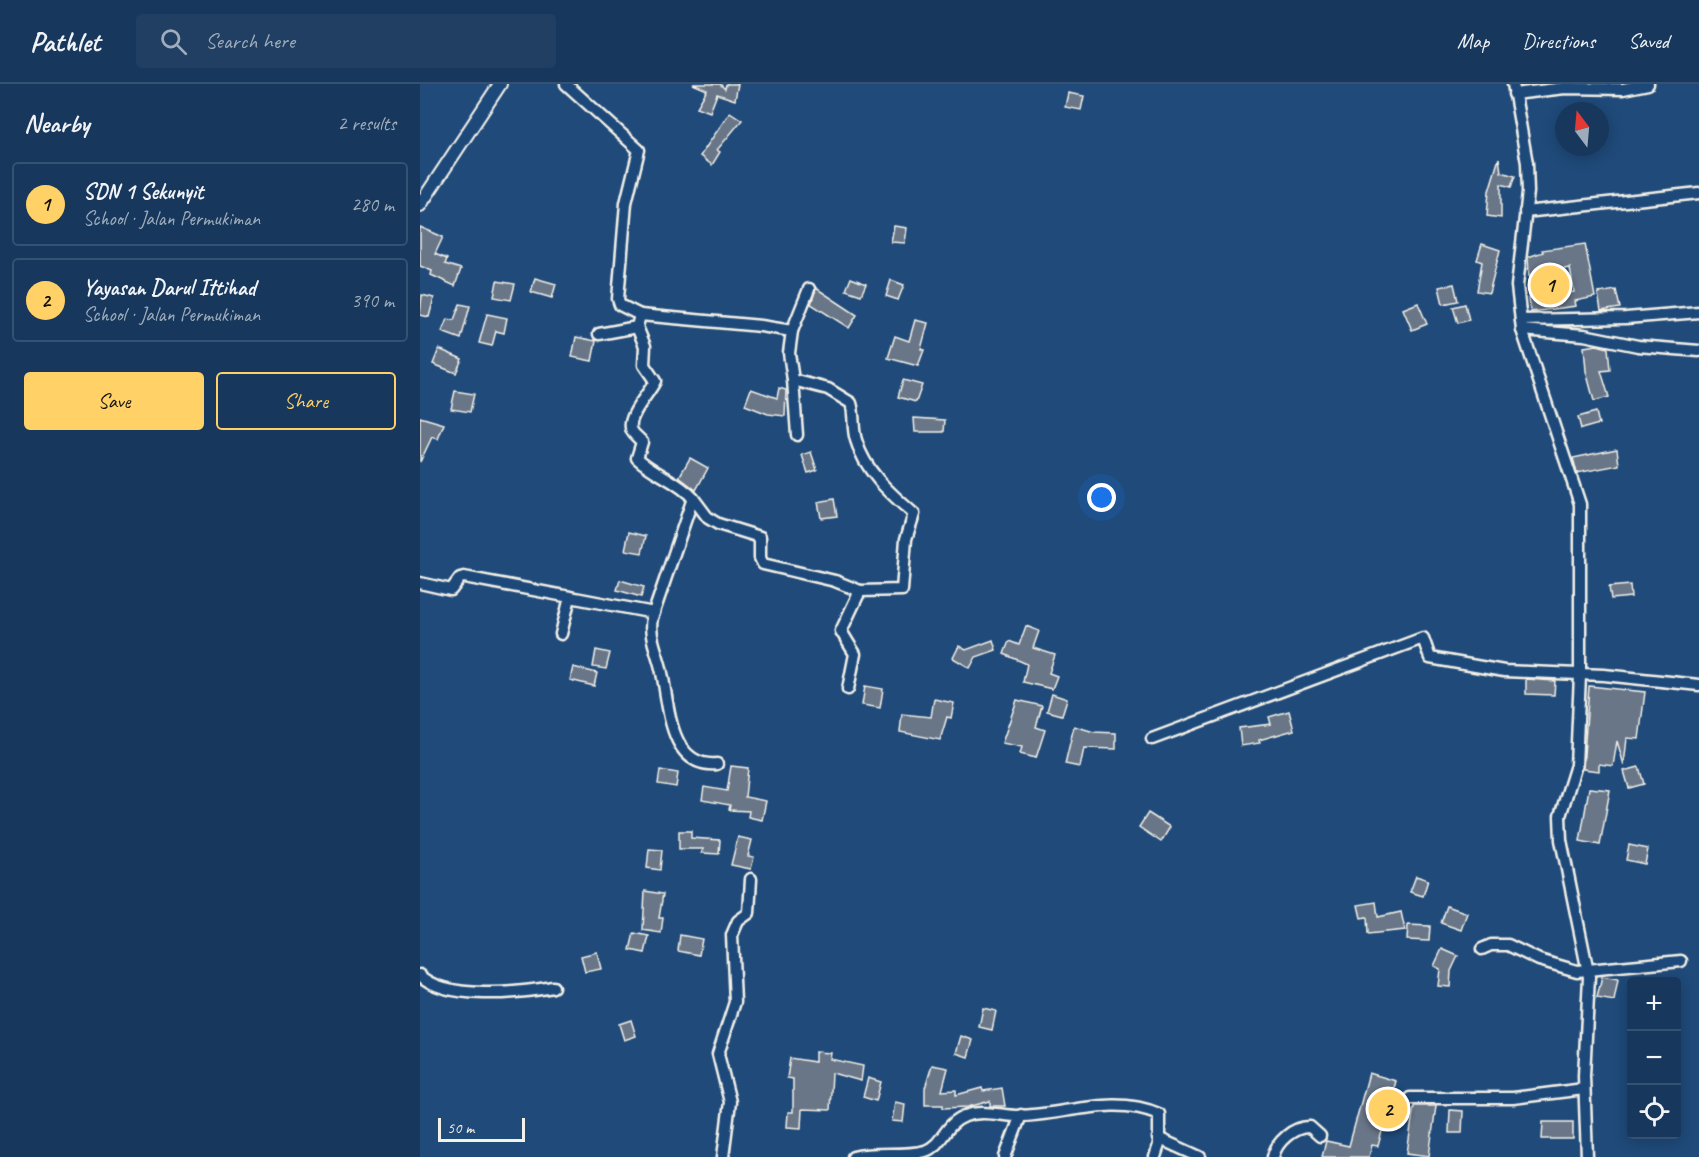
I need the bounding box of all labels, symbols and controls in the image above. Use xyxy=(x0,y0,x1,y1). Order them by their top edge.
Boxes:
search box xyxy=(136,14,556,68)
text: Pathlet xyxy=(30,24,100,59)
icon: search xyxy=(157,25,190,58)
text: Search here xyxy=(205,27,295,55)
text: Map xyxy=(1457,28,1489,54)
text: Directions xyxy=(1522,28,1595,54)
text: Saved xyxy=(1628,28,1669,54)
north arrow xyxy=(1555,102,1609,156)
text: Nearby xyxy=(24,107,89,140)
text: 2 results xyxy=(337,111,396,136)
text: SDN 1 Sekunyit xyxy=(83,178,203,206)
text: 1 xyxy=(41,192,50,217)
text: 280 m xyxy=(351,192,394,217)
text: School · Jalan Permukiman xyxy=(83,206,260,231)
pin: 1 xyxy=(1530,262,1570,308)
text: Yayasan Darul Ittihad xyxy=(83,274,256,302)
text: 2 xyxy=(41,288,50,313)
text: 390 m xyxy=(351,288,394,313)
text: School · Jalan Permukiman xyxy=(83,302,260,327)
button: Save xyxy=(24,372,204,430)
button: Share xyxy=(216,372,396,430)
your location xyxy=(1087,483,1116,512)
map controls xyxy=(1627,977,1681,1139)
button: + xyxy=(1627,977,1681,1031)
button: − xyxy=(1627,1031,1681,1085)
button: locate xyxy=(1627,1085,1681,1139)
pin: 2 xyxy=(1368,1086,1408,1132)
scale bar xyxy=(438,1115,525,1142)
text: 50 m xyxy=(447,1118,474,1138)

